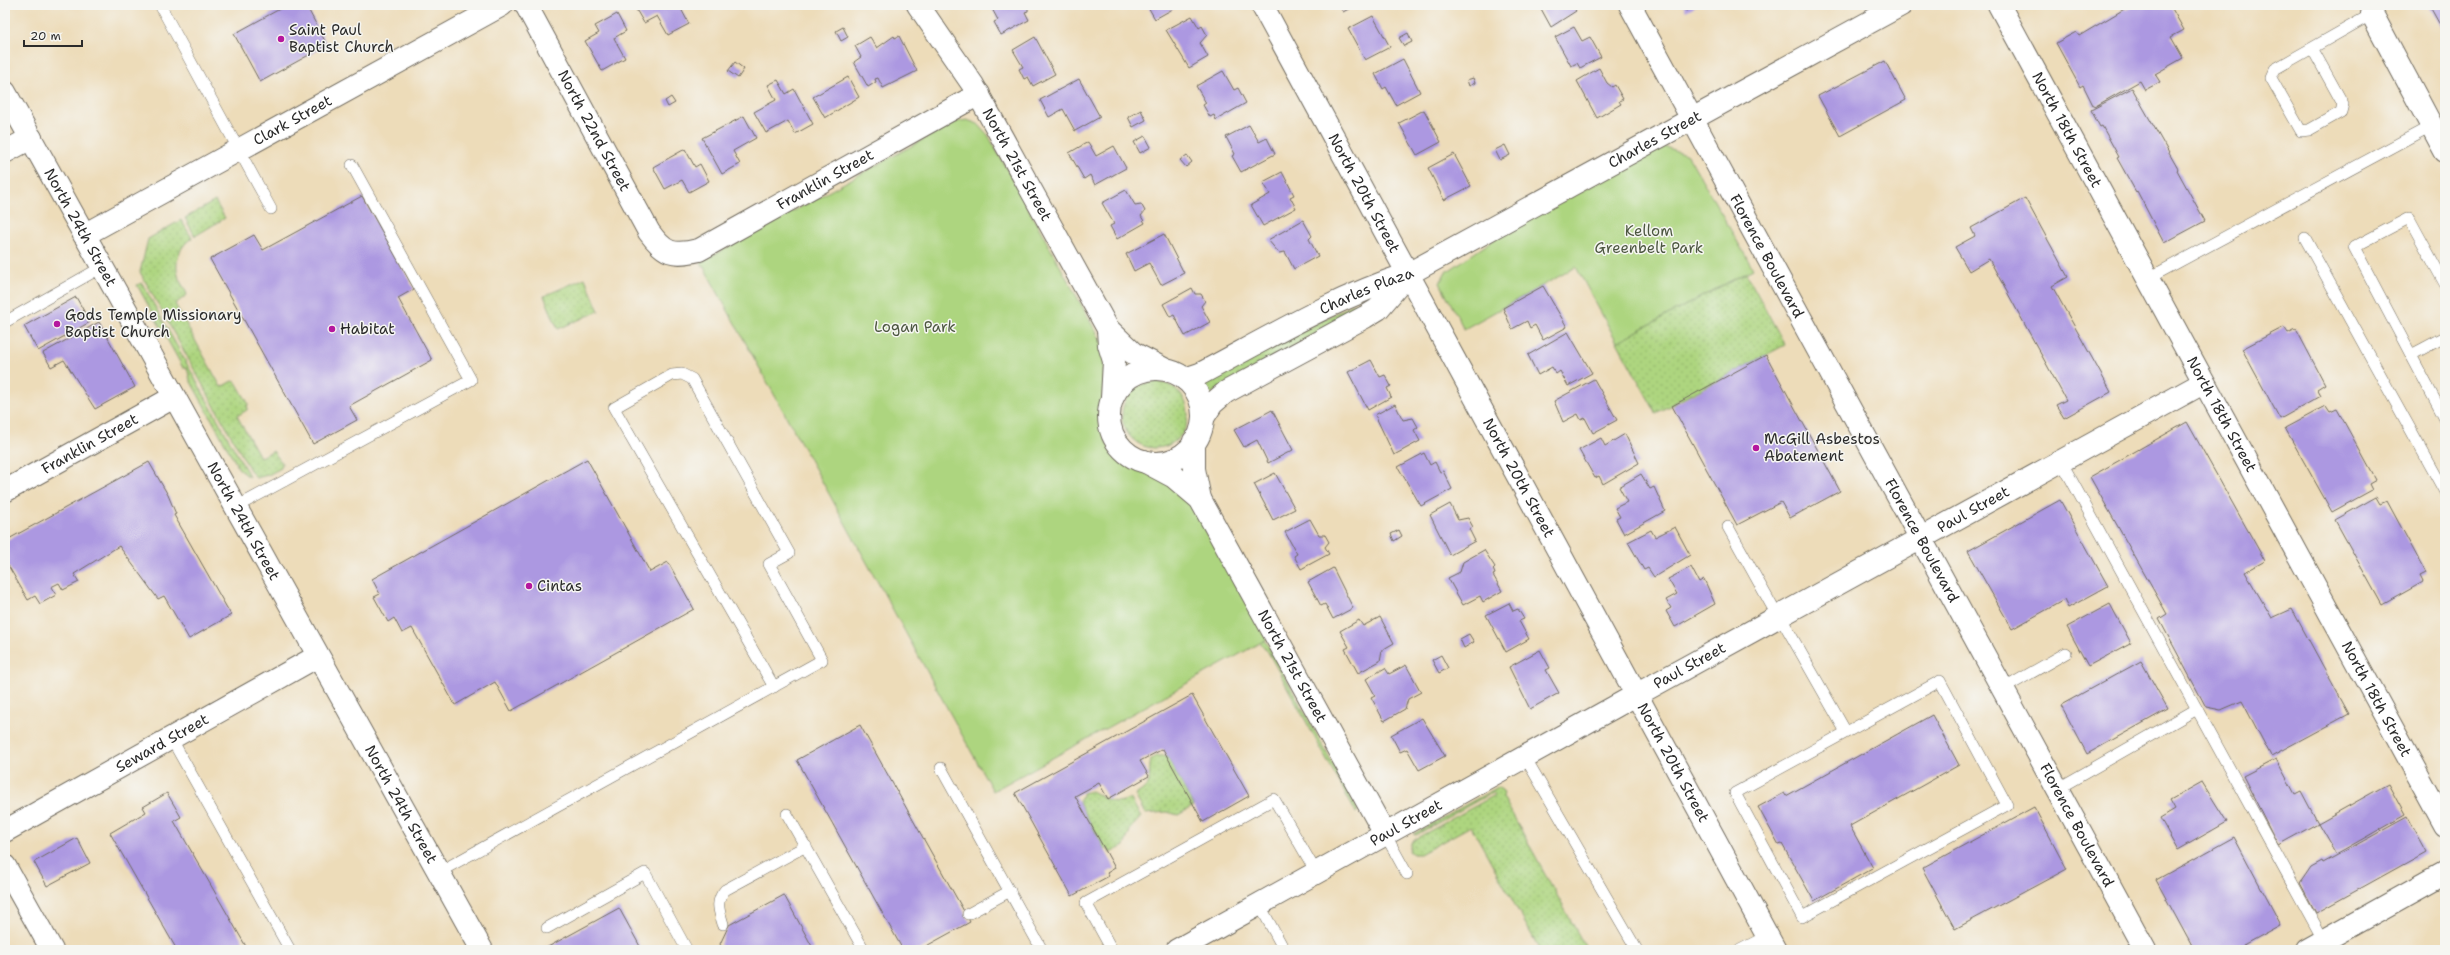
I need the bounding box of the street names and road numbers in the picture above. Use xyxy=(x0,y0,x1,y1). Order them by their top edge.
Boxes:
street label: North 22nd Street xyxy=(553,66,635,195)
street label: North 18th Street xyxy=(2027,68,2106,191)
street label: Clark Street xyxy=(250,90,336,150)
street label: North 21st Street xyxy=(978,105,1056,225)
street label: Charles Street xyxy=(1605,106,1705,173)
street label: North 20th Street xyxy=(1324,130,1405,256)
street label: Franklin Street xyxy=(773,145,877,215)
street label: North 24th Street xyxy=(39,165,121,290)
street label: Florence Boulevard xyxy=(1725,191,1809,322)
street label: Charles Plaza xyxy=(1316,263,1418,319)
street label: North 18th Street xyxy=(2182,353,2261,476)
street label: Franklin Street xyxy=(38,409,142,479)
street label: North 20th Street xyxy=(1478,415,1559,541)
street label: North 24th Street xyxy=(203,458,285,584)
street label: Florence Boulevard xyxy=(1880,475,1964,606)
street label: Paul Street xyxy=(1934,481,2013,537)
street label: North 21st Street xyxy=(1253,606,1332,726)
street label: Paul Street xyxy=(1650,638,1729,694)
street label: North 18th Street xyxy=(2337,638,2416,760)
street label: North 20th Street xyxy=(1633,699,1714,826)
street label: Seward Street xyxy=(112,709,212,777)
street label: North 24th Street xyxy=(360,742,442,867)
street label: Florence Boulevard xyxy=(2035,760,2119,891)
street label: Paul Street xyxy=(1366,795,1446,851)

